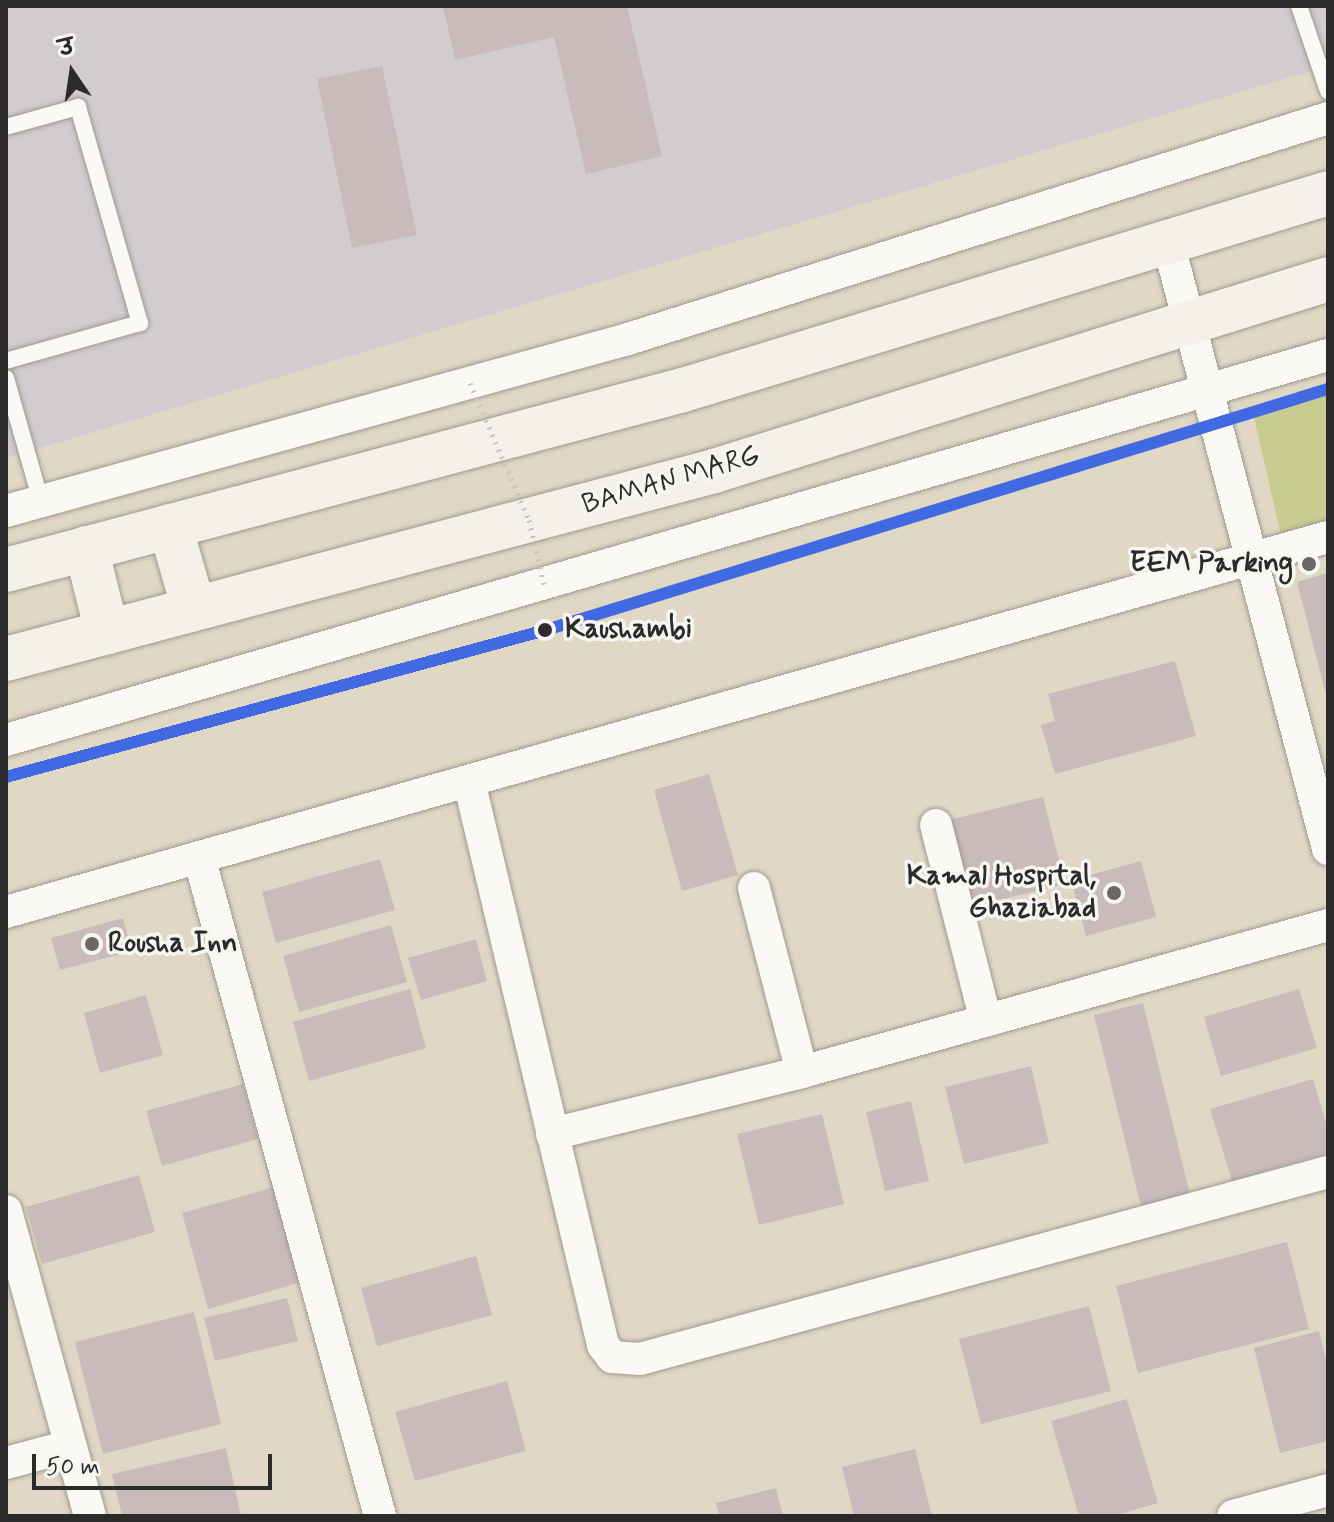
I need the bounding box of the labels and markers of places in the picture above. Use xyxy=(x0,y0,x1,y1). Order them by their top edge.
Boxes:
place label: EEM Parking xyxy=(1135,547,1293,581)
marker: EEM Parking xyxy=(1300,555,1318,573)
place label: Kaushambi xyxy=(565,613,692,647)
marker: Kaushambi xyxy=(532,617,558,643)
place label: Kamal Hospital, Ghaziabad xyxy=(902,860,1096,926)
marker: Kamal Hospital, Ghaziabad xyxy=(1103,882,1125,904)
place label: Rousha Inn xyxy=(108,927,236,961)
marker: Rousha Inn xyxy=(83,935,101,953)

